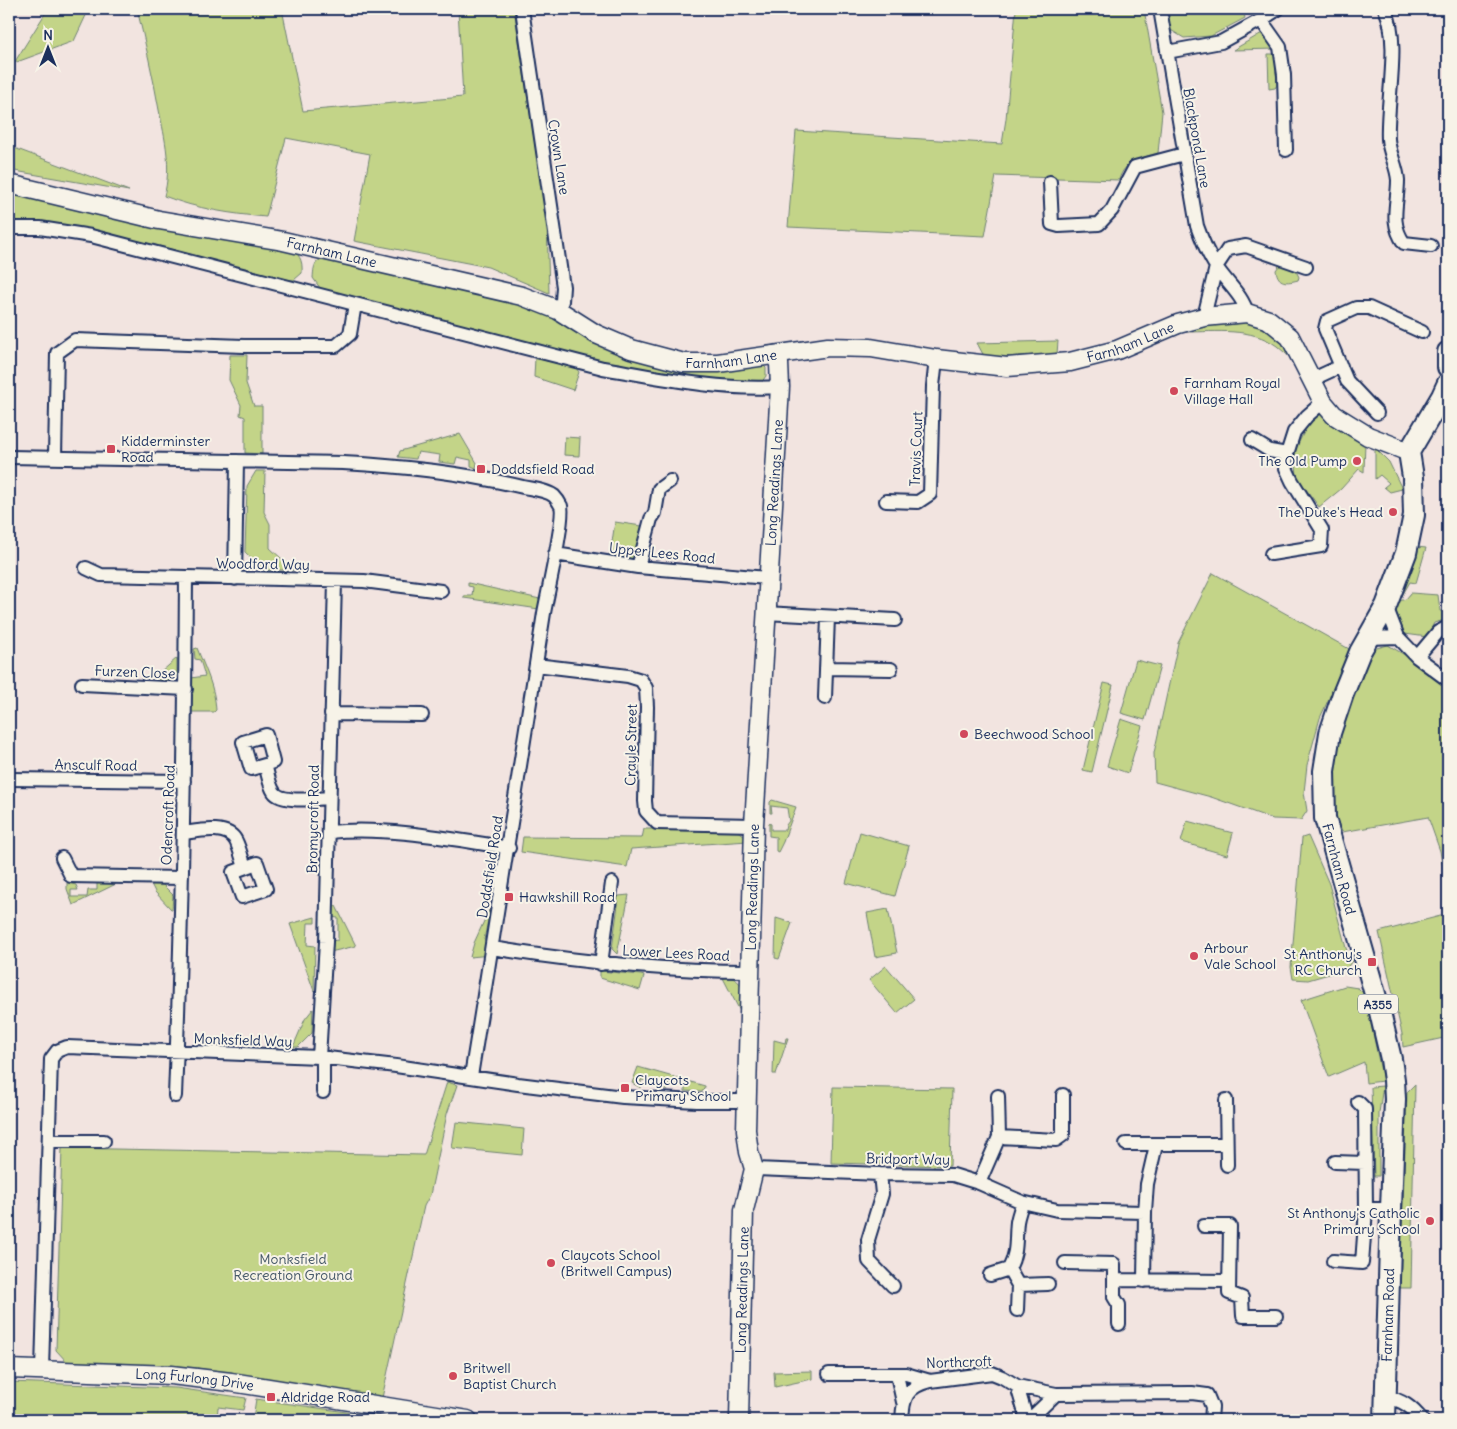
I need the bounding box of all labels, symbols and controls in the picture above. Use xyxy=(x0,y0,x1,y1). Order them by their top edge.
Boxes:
north arrow xyxy=(22,22,72,72)
text: N xyxy=(43,26,53,44)
street label: Blackpond Lane xyxy=(1179,87,1215,189)
street label: Crown Lane xyxy=(544,118,574,196)
street label: Farnham Lane xyxy=(285,233,379,271)
street label: Farnham Lane xyxy=(1085,318,1177,366)
street label: Farnham Lane xyxy=(685,346,778,372)
place label: Farnham Royal Village Hall xyxy=(1184,374,1281,408)
marker: Farnham Royal Village Hall xyxy=(1168,385,1180,397)
street label: Travis Court xyxy=(906,411,926,487)
street label: Long Readings Lane xyxy=(762,419,787,547)
place label: Kidderminster Road xyxy=(121,432,210,466)
marker: Kidderminster Road xyxy=(105,443,117,455)
place label: The Old Pump xyxy=(1258,452,1347,470)
marker: The Old Pump xyxy=(1351,455,1363,467)
place label: Doddsfield Road xyxy=(491,460,594,478)
marker: Doddsfield Road xyxy=(475,463,487,475)
place label: The Duke's Head xyxy=(1278,503,1383,521)
marker: The Duke's Head xyxy=(1387,506,1399,518)
street label: Upper Lees Road xyxy=(608,538,716,568)
street label: Woodford Way xyxy=(216,554,310,574)
street label: Furzen Close xyxy=(94,662,176,682)
street label: Crayle Street xyxy=(621,704,641,786)
place label: Beechwood School xyxy=(974,725,1094,743)
marker: Beechwood School xyxy=(958,728,970,740)
street label: Ansculf Road xyxy=(55,755,137,775)
street label: Odencroft Road xyxy=(157,764,179,866)
street label: Bromycroft Road xyxy=(303,764,323,874)
street label: Doddsfield Road xyxy=(473,815,507,919)
street label: Farnham Road xyxy=(1318,821,1360,917)
street label: Long Readings Lane xyxy=(742,824,763,951)
place label: Hawkshill Road xyxy=(519,888,615,906)
marker: Hawkshill Road xyxy=(503,891,515,903)
place label: Arbour Vale School xyxy=(1204,939,1276,973)
street label: Lower Lees Road xyxy=(622,941,730,965)
place label: St Anthony's RC Church xyxy=(1284,945,1362,979)
marker: Arbour Vale School xyxy=(1188,950,1200,962)
marker: St Anthony's RC Church xyxy=(1366,956,1378,968)
road number: A355 xyxy=(1358,994,1398,1014)
street label: Monksfield Way xyxy=(193,1029,293,1051)
place label: Claycots Primary School xyxy=(635,1071,731,1105)
marker: Claycots Primary School xyxy=(619,1082,631,1094)
street label: Bridport Way xyxy=(866,1149,950,1169)
place label: St Anthony's Catholic Primary School xyxy=(1287,1204,1420,1238)
marker: St Anthony's Catholic Primary School xyxy=(1424,1215,1436,1227)
street label: Long Readings Lane xyxy=(732,1226,753,1354)
place label: Claycots School (Britwell Campus) xyxy=(561,1246,672,1280)
park label: Monksfield Recreation Ground xyxy=(233,1250,353,1284)
marker: Claycots School (Britwell Campus) xyxy=(545,1257,557,1269)
street label: Farnham Road xyxy=(1378,1268,1398,1362)
street label: Northcroft xyxy=(926,1352,992,1372)
place label: Britwell Baptist Church xyxy=(463,1359,557,1393)
street label: Long Furlong Drive xyxy=(135,1365,255,1395)
marker: Britwell Baptist Church xyxy=(447,1370,459,1382)
place label: Aldridge Road xyxy=(281,1388,370,1406)
marker: Aldridge Road xyxy=(265,1391,277,1403)

